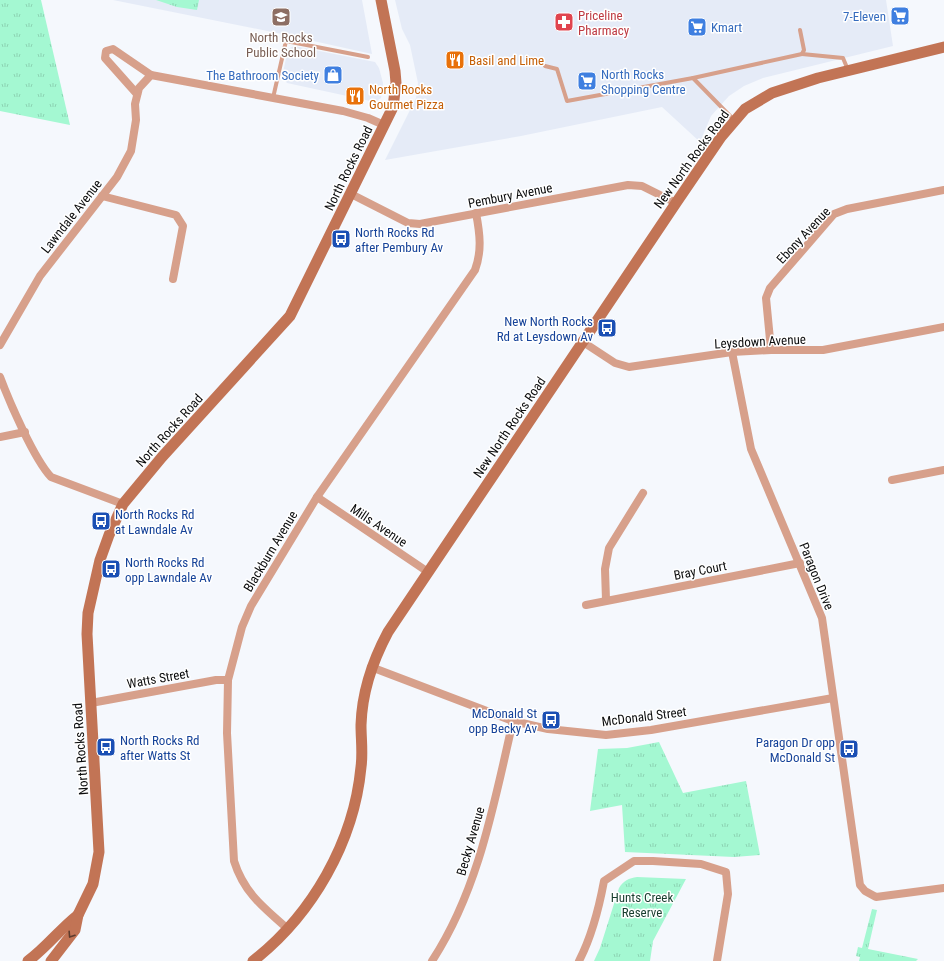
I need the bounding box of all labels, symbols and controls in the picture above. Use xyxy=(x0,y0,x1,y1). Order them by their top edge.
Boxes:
supermarket icon: 7-Eleven xyxy=(889,5,911,27)
school or university icon: North Rocks Public School xyxy=(270,6,292,28)
place label: Priceline Pharmacy xyxy=(578,8,630,38)
place label: 7-Eleven xyxy=(843,9,886,24)
pharmacy icon: Priceline Pharmacy xyxy=(553,11,575,33)
supermarket icon: Kmart xyxy=(686,16,708,38)
place label: Kmart xyxy=(711,20,742,35)
place label: North Rocks Public School xyxy=(246,30,316,60)
restaurant icon: Basil and Lime xyxy=(444,49,466,71)
place label: Basil and Lime xyxy=(469,53,544,68)
shop icon: The Bathroom Society xyxy=(322,64,344,86)
place label: North Rocks Shopping Centre xyxy=(601,67,686,97)
place label: The Bathroom Society xyxy=(206,68,320,83)
supermarket icon: North Rocks Shopping Centre xyxy=(576,70,598,92)
place label: North Rocks Gourmet Pizza xyxy=(369,82,444,112)
restaurant icon: North Rocks Gourmet Pizza xyxy=(344,85,366,107)
street label: New North Rocks Road xyxy=(651,107,732,211)
street label: North Rocks Road xyxy=(321,123,375,213)
street label: Lawndale Avenue xyxy=(38,176,105,256)
street label: Pembury Avenue xyxy=(467,180,554,211)
street label: Ebony Avenue xyxy=(773,204,833,267)
place label: North Rocks Rd after Pembury Av xyxy=(355,225,444,255)
bus stop icon: North Rocks Rd after Pembury Av xyxy=(330,228,352,250)
place label: New North Rocks Rd at Leysdown Av xyxy=(497,314,593,344)
bus stop icon: New North Rocks Rd at Leysdown Av xyxy=(596,317,618,339)
street label: Leysdown Avenue xyxy=(714,332,806,351)
street label: New North Rocks Road xyxy=(470,374,549,480)
street label: North Rocks Road xyxy=(133,391,206,470)
street label: Mills Avenue xyxy=(348,501,410,550)
place label: North Rocks Rd at Lawndale Av xyxy=(115,507,195,537)
street label: Blackburn Avenue xyxy=(240,508,300,594)
bus stop icon: North Rocks Rd at Lawndale Av xyxy=(90,510,112,532)
street label: Paragon Drive xyxy=(796,540,837,612)
place label: North Rocks Rd opp Lawndale Av xyxy=(125,555,212,585)
bus stop icon: North Rocks Rd opp Lawndale Av xyxy=(100,558,122,580)
street label: Bray Court xyxy=(672,558,728,583)
street label: Watts Street xyxy=(126,666,191,691)
street label: North Rocks Road xyxy=(70,702,91,796)
street label: McDonald Street xyxy=(601,704,687,729)
place label: McDonald St opp Becky Av xyxy=(468,706,537,736)
bus stop icon: McDonald St opp Becky Av xyxy=(540,709,562,731)
place label: North Rocks Rd after Watts St xyxy=(120,733,200,763)
place label: Paragon Dr opp McDonald St xyxy=(756,735,835,765)
bus stop icon: North Rocks Rd after Watts St xyxy=(95,736,117,758)
bus stop icon: Paragon Dr opp McDonald St xyxy=(838,738,860,760)
street label: Becky Avenue xyxy=(454,805,487,877)
park label: Hunts Creek Reserve xyxy=(611,890,673,920)
one-way arrow xyxy=(69,931,76,938)

